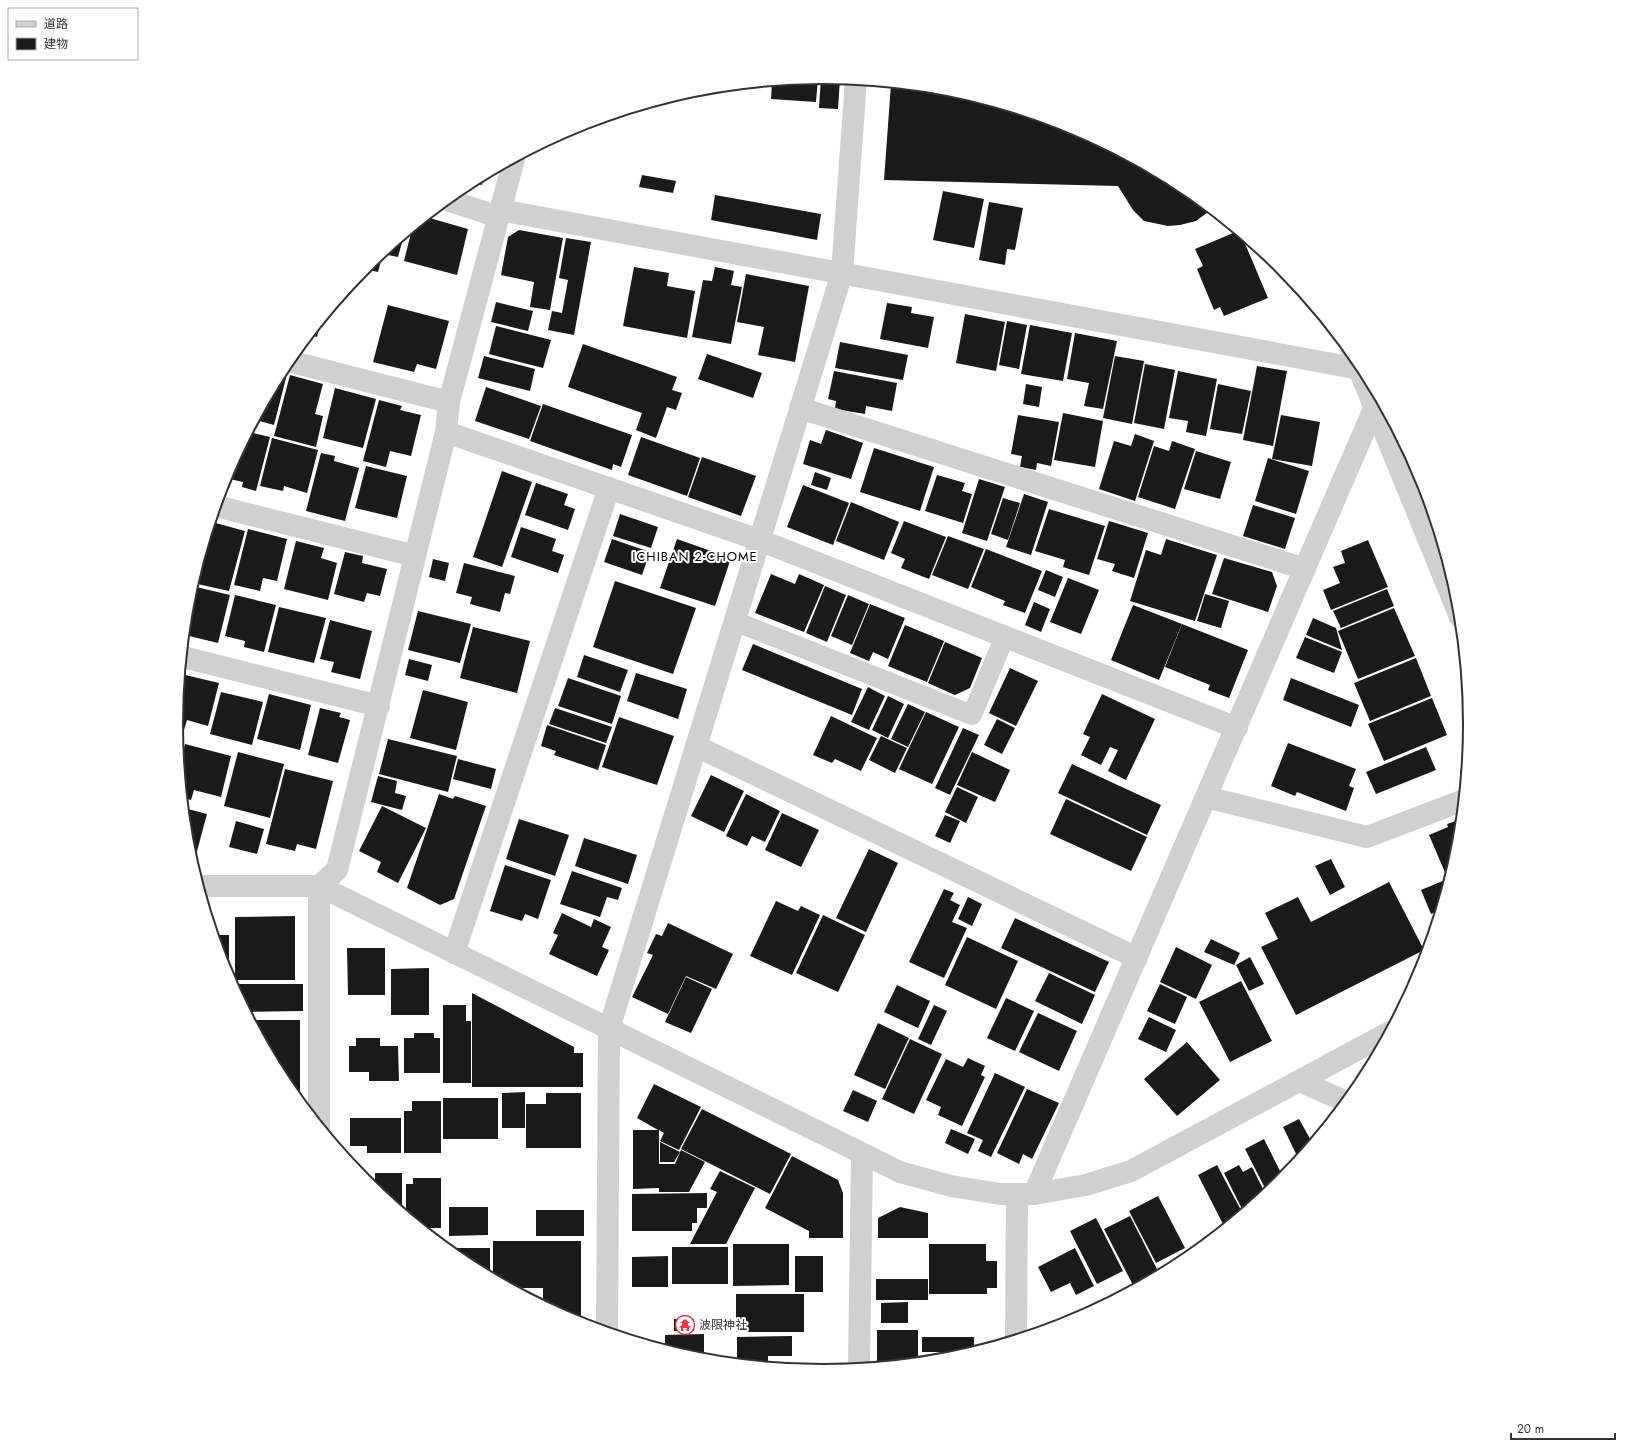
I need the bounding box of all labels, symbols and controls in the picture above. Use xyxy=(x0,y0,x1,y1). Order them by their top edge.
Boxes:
legend xyxy=(8,8,138,60)
text: 道路 xyxy=(44,15,68,33)
text: 建物 xyxy=(44,35,68,53)
district label: ICHIBAN 2-CHOME xyxy=(632,547,758,566)
temple icon: 波限神社 xyxy=(674,1314,696,1336)
place label: 波限神社 xyxy=(699,1316,747,1334)
scale bar xyxy=(1511,1415,1615,1441)
text: 20 m xyxy=(1517,1420,1544,1438)

